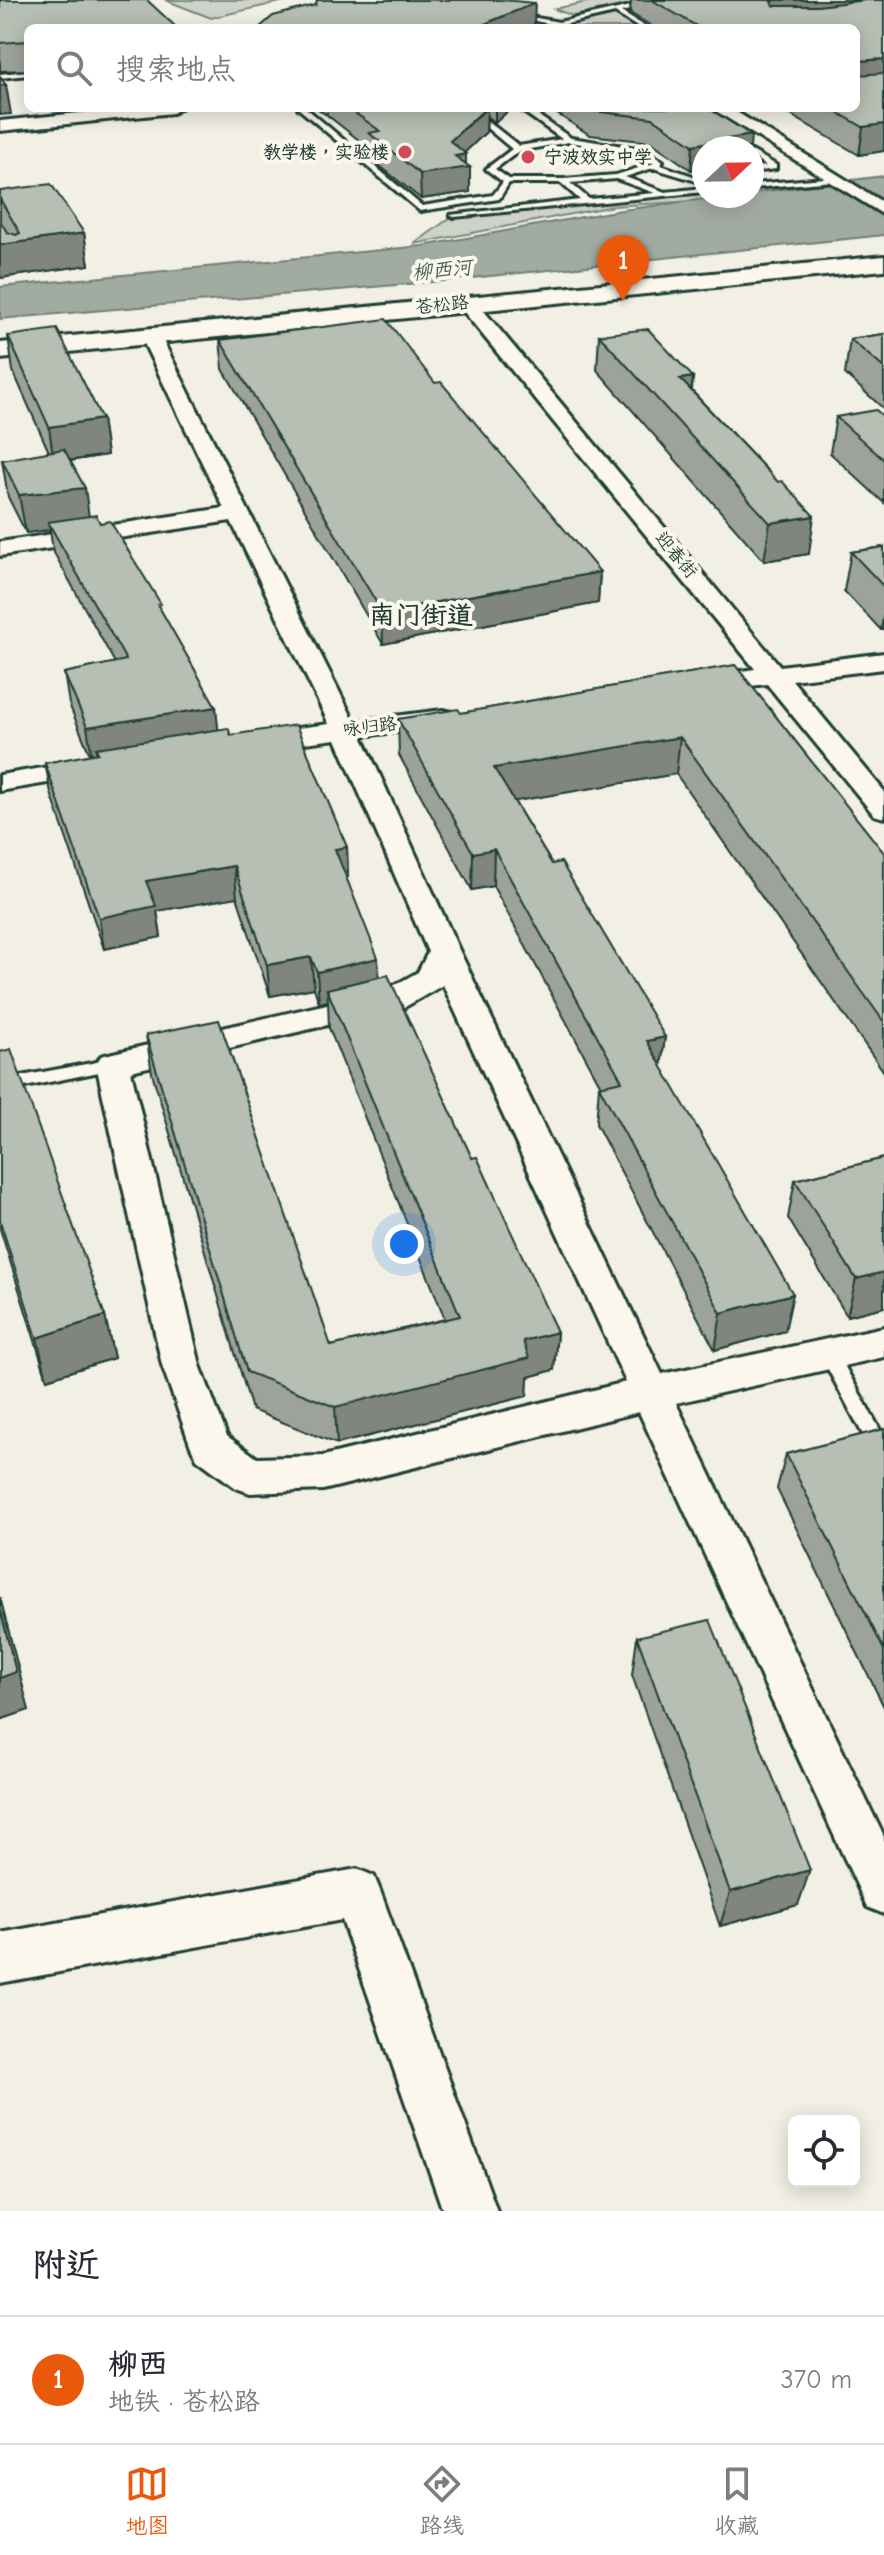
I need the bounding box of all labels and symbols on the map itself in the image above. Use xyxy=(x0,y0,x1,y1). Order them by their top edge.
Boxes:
north arrow xyxy=(692,136,764,208)
place label: 教学楼，实验楼 xyxy=(263,142,389,163)
marker: 教学楼，实验楼 xyxy=(396,143,414,161)
place label: 宁波效实中学 xyxy=(544,147,652,168)
marker: 宁波效实中学 xyxy=(519,148,537,166)
pin: 1 xyxy=(597,235,649,301)
water label: 柳西河 xyxy=(411,255,476,285)
street label: 苍松路 xyxy=(414,292,470,318)
street label: 迎春街 xyxy=(651,528,701,582)
district label: 南门街道 xyxy=(369,601,473,631)
street label: 咏归路 xyxy=(342,713,398,741)
your location xyxy=(384,1224,424,1264)

